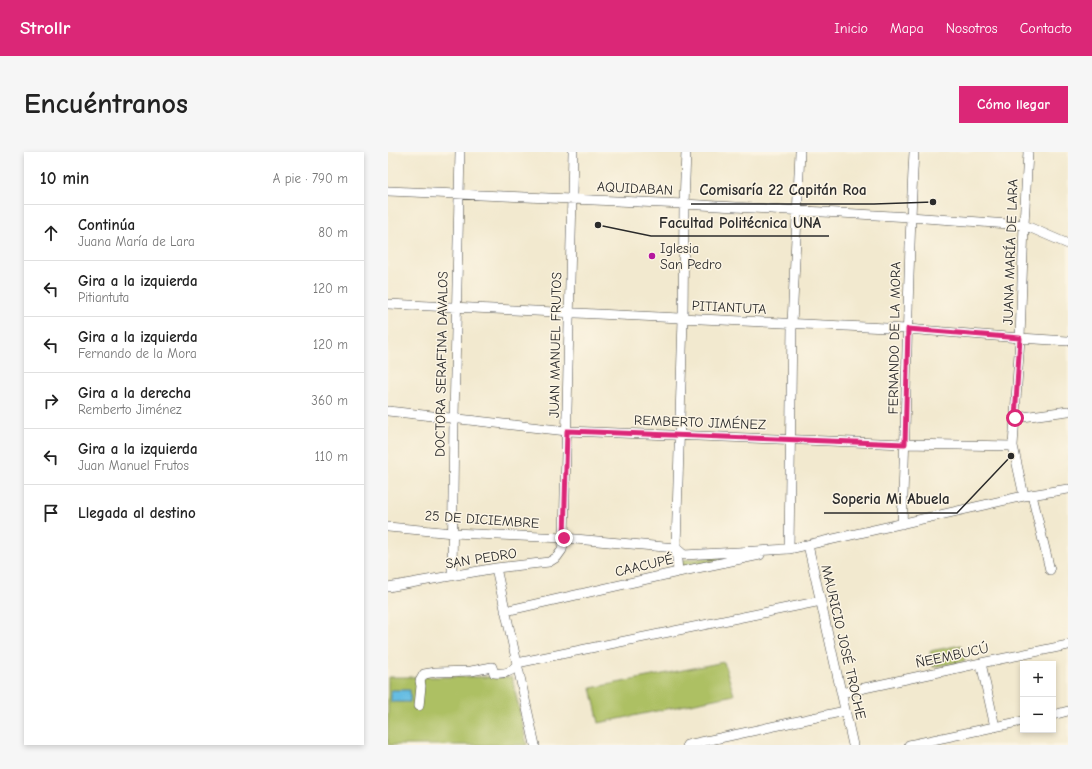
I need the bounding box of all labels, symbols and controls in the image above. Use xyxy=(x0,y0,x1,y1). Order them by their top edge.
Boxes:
text: Strollr xyxy=(20,17,70,39)
text: Inicio xyxy=(834,20,868,37)
text: Mapa xyxy=(890,20,924,37)
text: Nosotros xyxy=(946,20,998,37)
text: Contacto xyxy=(1020,20,1072,37)
button: Cómo llegar xyxy=(959,86,1068,123)
text: Encuéntranos xyxy=(24,88,188,120)
text: 10 min xyxy=(40,169,89,188)
text: A pie · 790 m xyxy=(273,171,348,186)
callout: Comisaría 22 Capitán Roa xyxy=(691,177,874,204)
street label: AQUIDABAN xyxy=(597,178,673,199)
street label: JUANA MARÍA DE LARA xyxy=(999,179,1022,325)
text: Comisaría 22 Capitán Roa xyxy=(699,181,867,199)
callout: Facultad Politécnica UNA xyxy=(651,209,829,236)
text: Facultad Politécnica UNA xyxy=(659,214,822,232)
text: Continúa xyxy=(78,216,135,234)
icon: ahead xyxy=(40,222,62,244)
text: 80 m xyxy=(318,225,348,240)
text: Juana María de Lara xyxy=(78,234,195,249)
place label: Iglesia San Pedro xyxy=(660,240,722,273)
marker: Iglesia San Pedro xyxy=(647,251,657,261)
street label: FERNANDO DE LA MORA xyxy=(885,261,904,415)
street label: DOCTORA SERAFINA DAVALOS xyxy=(431,271,452,457)
text: Gira a la izquierda xyxy=(78,272,198,290)
street label: JUAN MANUEL FRUTOS xyxy=(546,272,565,418)
icon: left xyxy=(40,278,62,300)
text: 120 m xyxy=(313,281,348,296)
text: Pitiantuta xyxy=(78,290,129,305)
street label: PITIANTUTA xyxy=(691,297,767,318)
text: Gira a la izquierda xyxy=(78,328,198,346)
icon: left xyxy=(40,334,62,356)
text: 120 m xyxy=(313,337,348,352)
text: Fernando de la Mora xyxy=(78,346,197,361)
text: Gira a la derecha xyxy=(78,384,191,402)
icon: right xyxy=(40,390,62,412)
text: 360 m xyxy=(311,393,348,408)
text: Remberto Jiménez xyxy=(78,402,182,417)
route start xyxy=(1006,409,1024,427)
street label: REMBERTO JIMÉNEZ xyxy=(634,412,766,433)
text: Gira a la izquierda xyxy=(78,440,198,458)
icon: left xyxy=(40,446,62,468)
text: 110 m xyxy=(315,449,348,464)
text: Juan Manuel Frutos xyxy=(78,458,189,473)
callout: Soperia Mi Abuela xyxy=(824,486,957,513)
text: Soperia Mi Abuela xyxy=(832,490,950,508)
icon: arrive xyxy=(40,502,62,524)
text: Llegada al destino xyxy=(78,504,196,522)
street label: 25 DE DICIEMBRE xyxy=(424,507,540,532)
route end xyxy=(555,529,573,547)
street label: SAN PEDRO xyxy=(444,544,518,573)
street label: CAACUPÉ xyxy=(613,551,675,580)
street label: MAURICIO JOSÉ TROCHE xyxy=(817,563,870,721)
street label: ÑEEMBUCÚ xyxy=(914,639,990,672)
map controls xyxy=(1020,661,1056,733)
button: + xyxy=(1020,661,1056,697)
button: − xyxy=(1020,697,1056,733)

